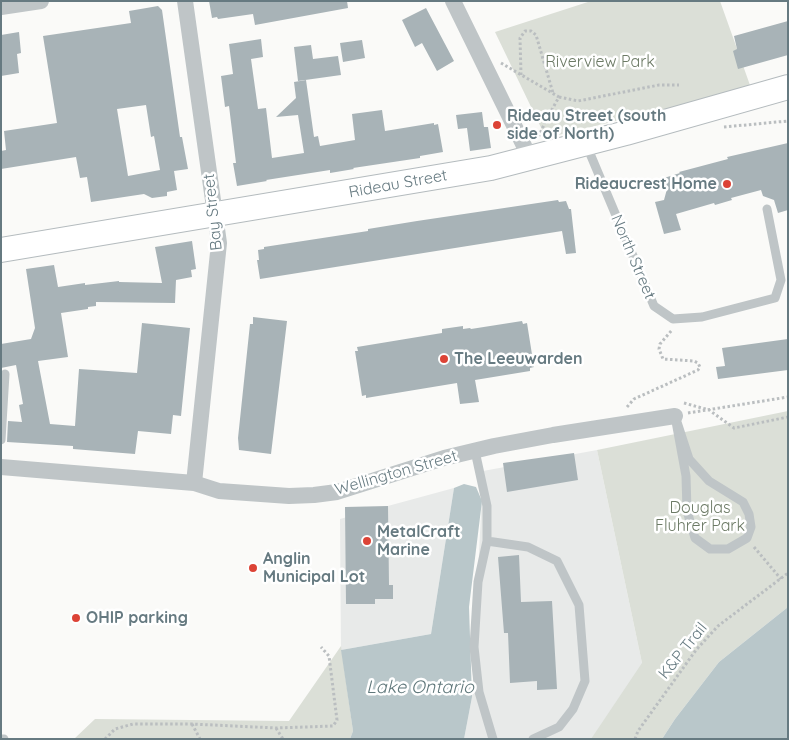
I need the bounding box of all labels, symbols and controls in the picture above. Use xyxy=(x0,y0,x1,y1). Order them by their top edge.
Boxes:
park label: Riverview Park xyxy=(545,52,655,72)
place label: Rideau Street (south side of North) xyxy=(507,106,666,144)
marker: Rideau Street (south side of North) xyxy=(491,119,503,131)
street label: Rideau Street xyxy=(347,166,449,202)
street label: Bay Street xyxy=(199,173,227,251)
place label: Rideaucrest Home xyxy=(575,174,717,194)
marker: Rideaucrest Home xyxy=(721,178,733,190)
street label: North Street xyxy=(607,212,659,302)
place label: The Leeuwarden xyxy=(454,349,583,369)
marker: The Leeuwarden xyxy=(438,353,450,365)
street label: Wellington Street xyxy=(332,446,460,500)
park label: Douglas Fluhrer Park xyxy=(655,498,745,536)
place label: MetalCraft Marine xyxy=(377,522,461,560)
marker: MetalCraft Marine xyxy=(361,535,373,547)
place label: Anglin Municipal Lot xyxy=(263,549,365,587)
marker: Anglin Municipal Lot xyxy=(247,562,259,574)
place label: OHIP parking xyxy=(86,608,188,628)
marker: OHIP parking xyxy=(70,612,82,624)
street label: K&P Trail xyxy=(654,619,712,683)
water label: Lake Ontario xyxy=(366,677,474,699)

